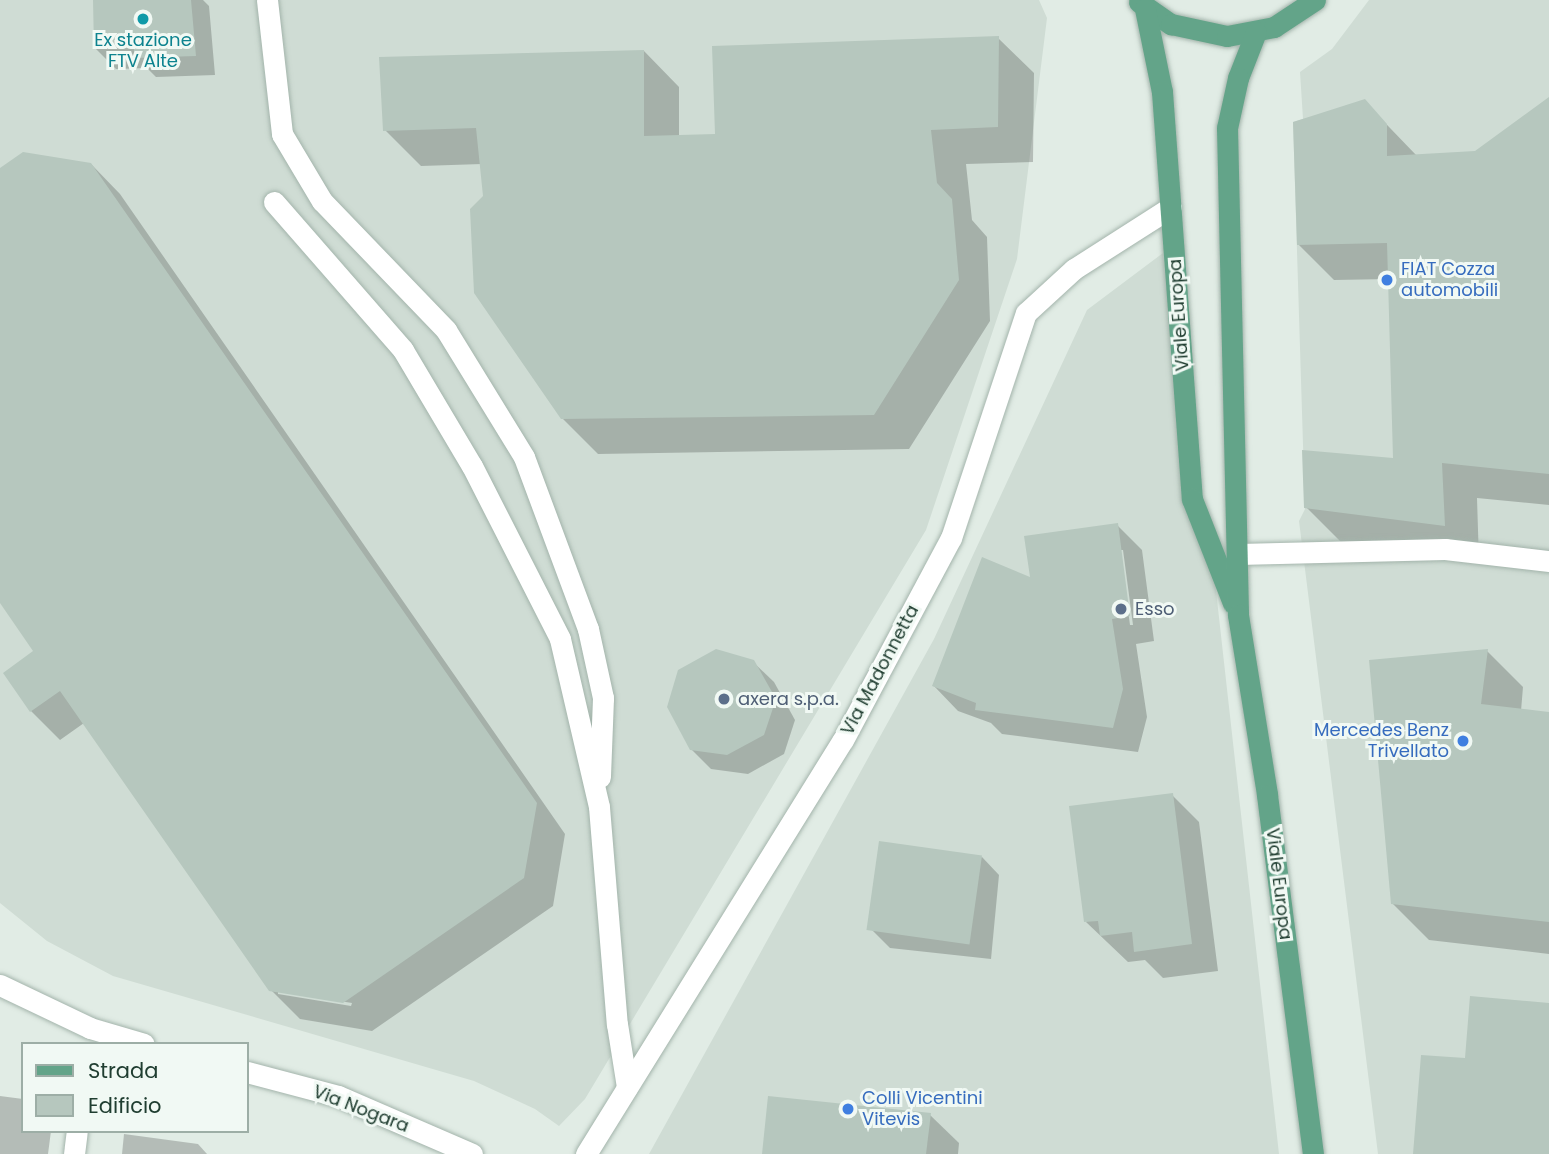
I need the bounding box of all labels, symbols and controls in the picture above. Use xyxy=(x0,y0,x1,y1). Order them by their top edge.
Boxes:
marker: Ex stazione FTV Alte xyxy=(135,11,151,27)
place label: Ex stazione FTV Alte xyxy=(94,30,192,72)
street label: Viale Europa xyxy=(1164,258,1194,372)
place label: FIAT Cozza automobili xyxy=(1401,259,1498,302)
marker: FIAT Cozza automobili xyxy=(1379,272,1395,288)
place label: Esso xyxy=(1135,598,1175,620)
street label: Via Madonnetta xyxy=(837,601,923,739)
marker: Esso xyxy=(1113,601,1129,617)
place label: axera s.p.a. xyxy=(738,688,839,710)
marker: axera s.p.a. xyxy=(716,691,732,707)
place label: Mercedes Benz Trivellato xyxy=(1314,720,1449,762)
marker: Mercedes Benz Trivellato xyxy=(1455,733,1471,749)
street label: Viale Europa xyxy=(1261,827,1297,941)
legend xyxy=(21,1042,248,1133)
text: Strada xyxy=(88,1056,158,1085)
street label: Via Nogara xyxy=(310,1081,412,1137)
place label: Colli Vicentini Vitevis xyxy=(862,1088,983,1130)
text: Edificio xyxy=(88,1091,162,1120)
marker: Colli Vicentini Vitevis xyxy=(840,1101,856,1117)

